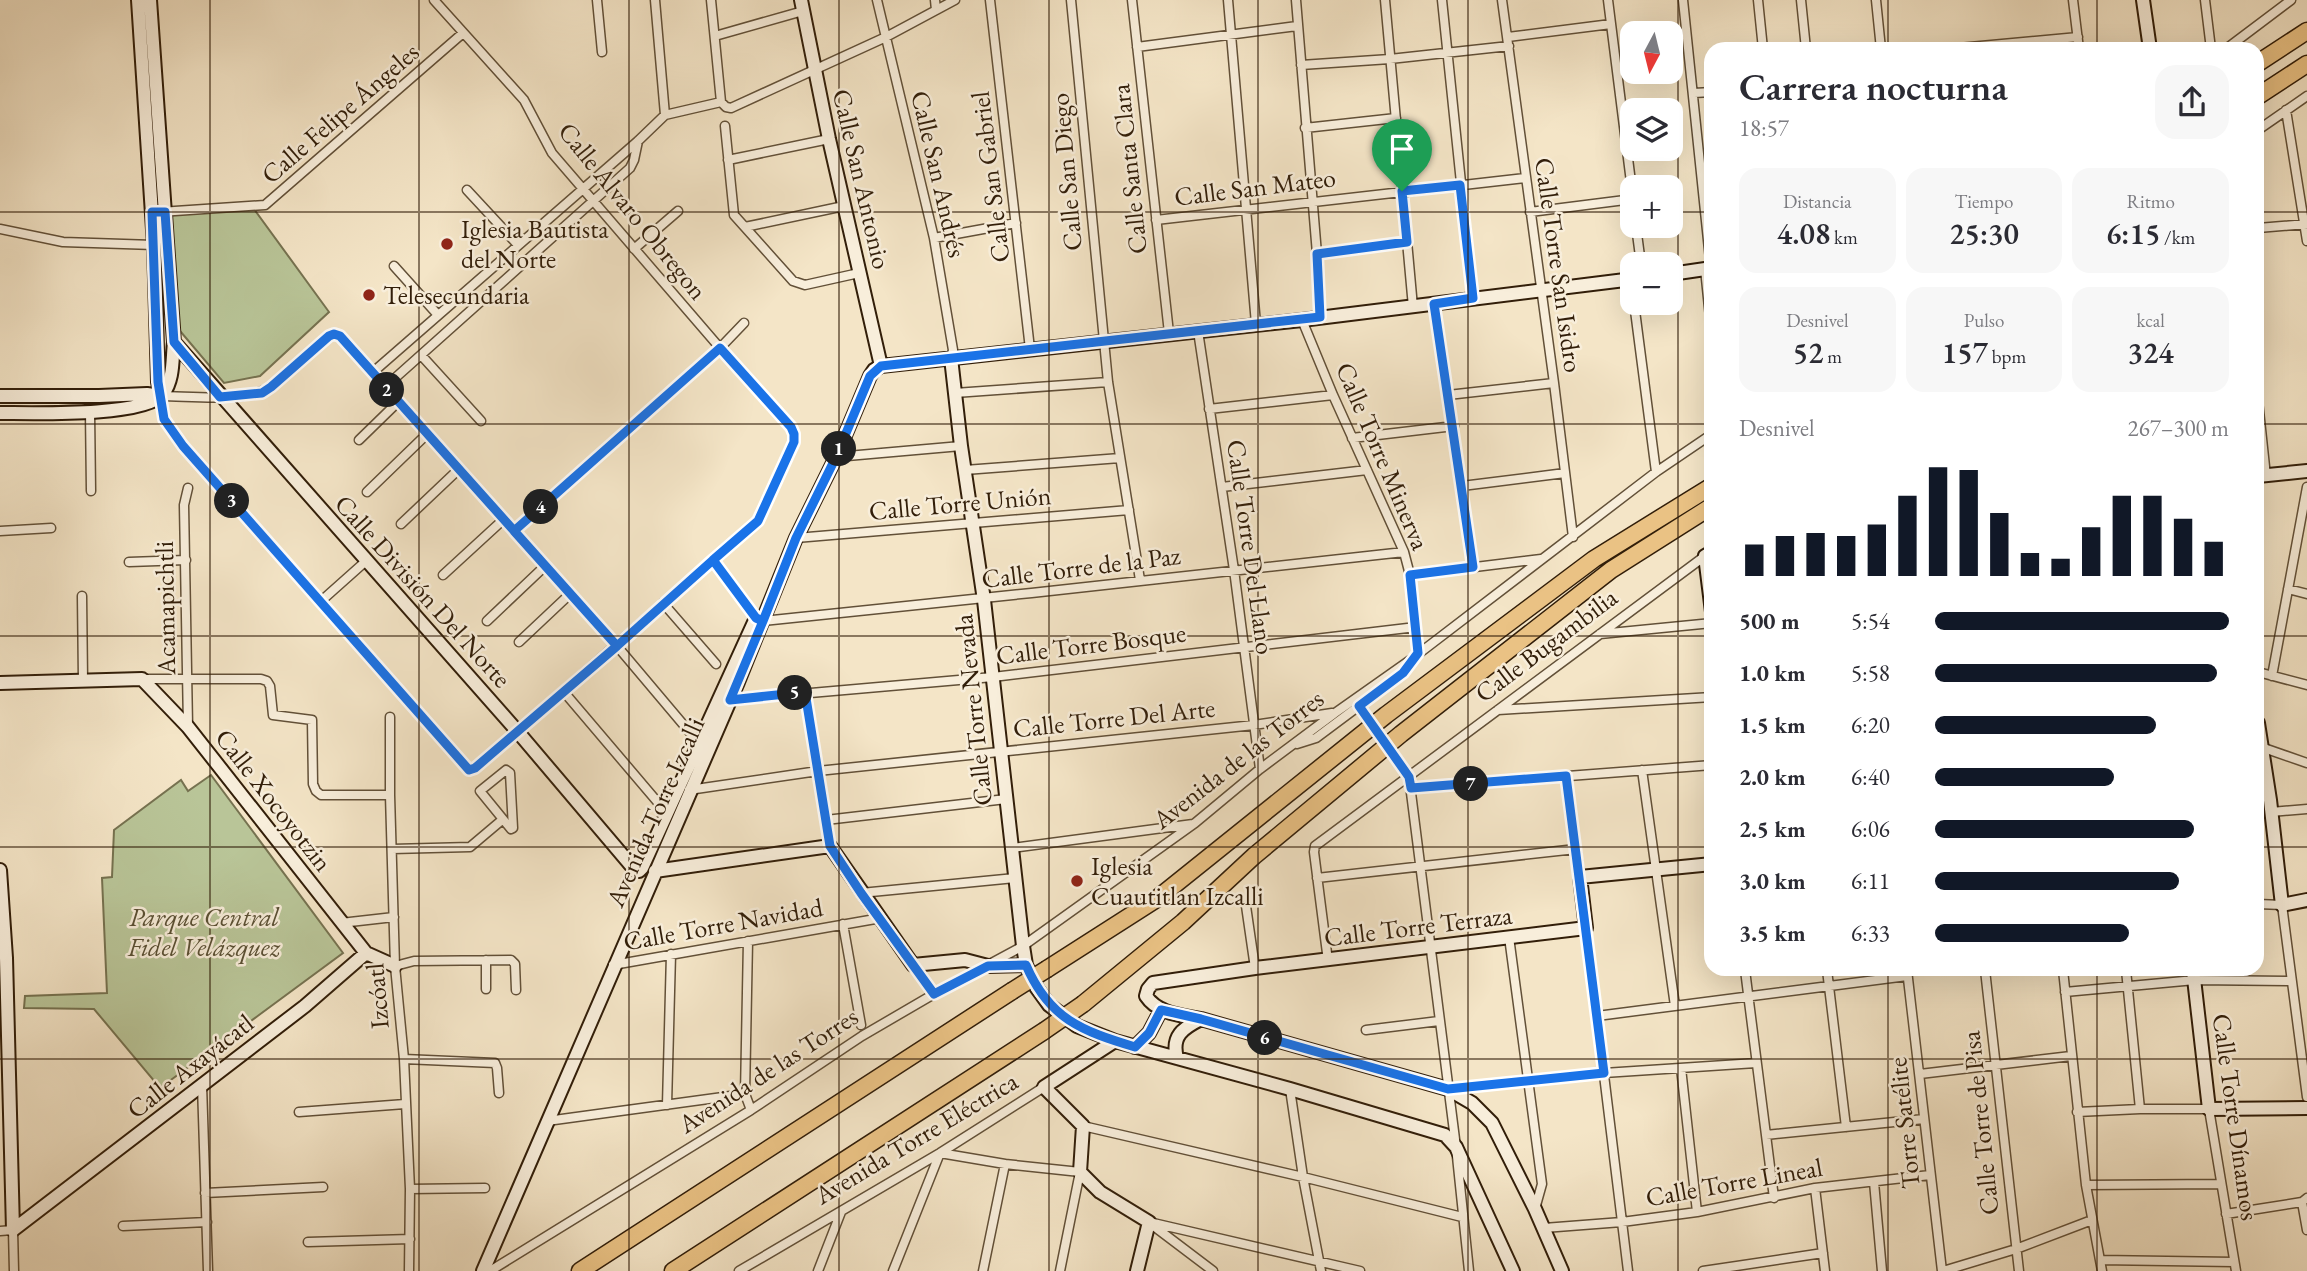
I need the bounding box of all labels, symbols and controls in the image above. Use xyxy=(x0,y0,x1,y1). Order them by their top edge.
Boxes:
north arrow xyxy=(1620,21,1684,84)
map controls xyxy=(1620,21,1683,315)
street label: Calle Felipe Ángeles xyxy=(254,35,426,191)
text: Carrera nocturna xyxy=(1739,62,2008,111)
button: share xyxy=(2155,65,2229,139)
street label: Calle Santa Clara xyxy=(1103,82,1155,256)
street label: Calle San Antonio xyxy=(825,86,899,272)
street label: Calle San Andrés xyxy=(903,87,975,261)
street label: Calle San Gabriel xyxy=(963,89,1017,265)
street label: Calle San Diego xyxy=(1042,92,1090,252)
button: layers xyxy=(1620,98,1683,161)
text: 18:57 xyxy=(1739,113,1789,143)
street label: Calle Alvaro Obregon xyxy=(551,115,715,307)
pin xyxy=(1372,119,1432,191)
icon: arrive xyxy=(1383,130,1421,168)
street label: Calle Torre San Isidro xyxy=(1527,155,1591,375)
street label: Calle San Mateo xyxy=(1172,160,1338,214)
button: + xyxy=(1620,175,1683,238)
text: Distancia xyxy=(1783,189,1852,214)
text: Tiempo xyxy=(1955,189,2013,214)
text: Ritmo xyxy=(2126,189,2175,214)
place label: Iglesia Bautista del Norte xyxy=(461,212,609,276)
text: 4.08 xyxy=(1777,214,1830,253)
text: 25:30 xyxy=(1949,214,2019,253)
text: 6:15 xyxy=(2106,214,2160,253)
text: km xyxy=(1830,225,1858,250)
text: /km xyxy=(2160,225,2195,250)
marker: Iglesia Bautista del Norte xyxy=(439,236,455,252)
button: − xyxy=(1620,252,1683,315)
place label: Telesecundaria xyxy=(383,278,530,312)
marker: Telesecundaria xyxy=(361,287,377,303)
text: Desnivel xyxy=(1786,308,1849,333)
text: Pulso xyxy=(1964,308,2004,333)
text: kcal xyxy=(2136,308,2165,333)
text: 52 xyxy=(1793,333,1823,372)
text: 157 xyxy=(1942,333,1988,372)
text: 324 xyxy=(2128,333,2174,372)
text: m xyxy=(1823,344,1842,369)
text: bpm xyxy=(1988,344,2026,369)
street label: Calle Torre Minerva xyxy=(1328,357,1438,556)
pin: 2 xyxy=(370,372,404,408)
text: 2 xyxy=(381,377,392,402)
text: Desnivel xyxy=(1739,413,1815,443)
text: 267–300 m xyxy=(2128,413,2229,443)
pin: 1 xyxy=(822,432,856,466)
text: 1 xyxy=(833,436,844,461)
street label: Calle Torre Del Llano xyxy=(1219,437,1283,657)
street label: Calle Torre Unión xyxy=(867,478,1053,528)
pin: 3 xyxy=(215,484,250,518)
street label: Calle División Del Norte xyxy=(327,487,519,695)
text: 3 xyxy=(226,488,237,513)
pin: 4 xyxy=(524,490,558,524)
text: 4 xyxy=(535,494,546,519)
street label: Calle Torre de la Paz xyxy=(980,538,1182,596)
street label: Acamapichtli xyxy=(147,541,183,676)
street label: Calle Bugambilia xyxy=(1468,580,1625,710)
text: 500 m xyxy=(1739,606,1800,636)
text: 5:54 xyxy=(1851,606,1890,636)
street label: Calle Torre Nevada xyxy=(946,612,1000,808)
street label: Calle Torre Bosque xyxy=(994,615,1188,673)
text: 1.0 km xyxy=(1739,658,1806,688)
text: 5:58 xyxy=(1851,658,1890,688)
pin: 5 xyxy=(778,676,812,710)
text: 5 xyxy=(789,680,800,705)
street label: Avenida de las Torres xyxy=(1145,682,1330,837)
street label: Calle Torre Del Arte xyxy=(1011,690,1217,746)
text: 1.5 km xyxy=(1739,710,1806,740)
text: 6:20 xyxy=(1851,710,1890,740)
street label: Avenida Torre Izcalli xyxy=(598,712,712,913)
street label: Calle Xocoyotzin xyxy=(208,722,340,878)
text: 2.0 km xyxy=(1739,762,1806,792)
text: 6:40 xyxy=(1851,762,1890,792)
pin: 7 xyxy=(1454,766,1488,802)
text: 7 xyxy=(1465,771,1476,796)
text: 2.5 km xyxy=(1739,814,1806,844)
text: 6:06 xyxy=(1851,814,1890,844)
place label: Iglesia Cuautitlan Izcalli xyxy=(1091,849,1264,913)
text: 3.0 km xyxy=(1739,866,1806,896)
text: 6:11 xyxy=(1851,866,1890,896)
marker: Iglesia Cuautitlan Izcalli xyxy=(1069,873,1085,889)
street label: Calle Torre Navidad xyxy=(621,890,826,958)
street label: Calle Torre Terraza xyxy=(1322,898,1515,954)
park label: Parque Central Fidel Velázquez xyxy=(127,900,281,965)
text: 3.5 km xyxy=(1739,918,1806,948)
text: 6:33 xyxy=(1851,918,1890,948)
street label: Izcóatl xyxy=(357,962,397,1030)
street label: Avenida de las Torres xyxy=(671,999,865,1141)
street label: Calle Axayácatl xyxy=(120,1006,260,1126)
street label: Calle Torre Dínamos xyxy=(2205,1011,2267,1223)
pin: 6 xyxy=(1248,1020,1282,1056)
text: 6 xyxy=(1259,1025,1270,1050)
street label: Calle Torre de Pisa xyxy=(1953,1029,2007,1217)
street label: Torre Satélite xyxy=(1880,1056,1928,1190)
street label: Avenida Torre Eléctrica xyxy=(807,1064,1024,1213)
street label: Calle Torre Lineal xyxy=(1643,1150,1825,1214)

